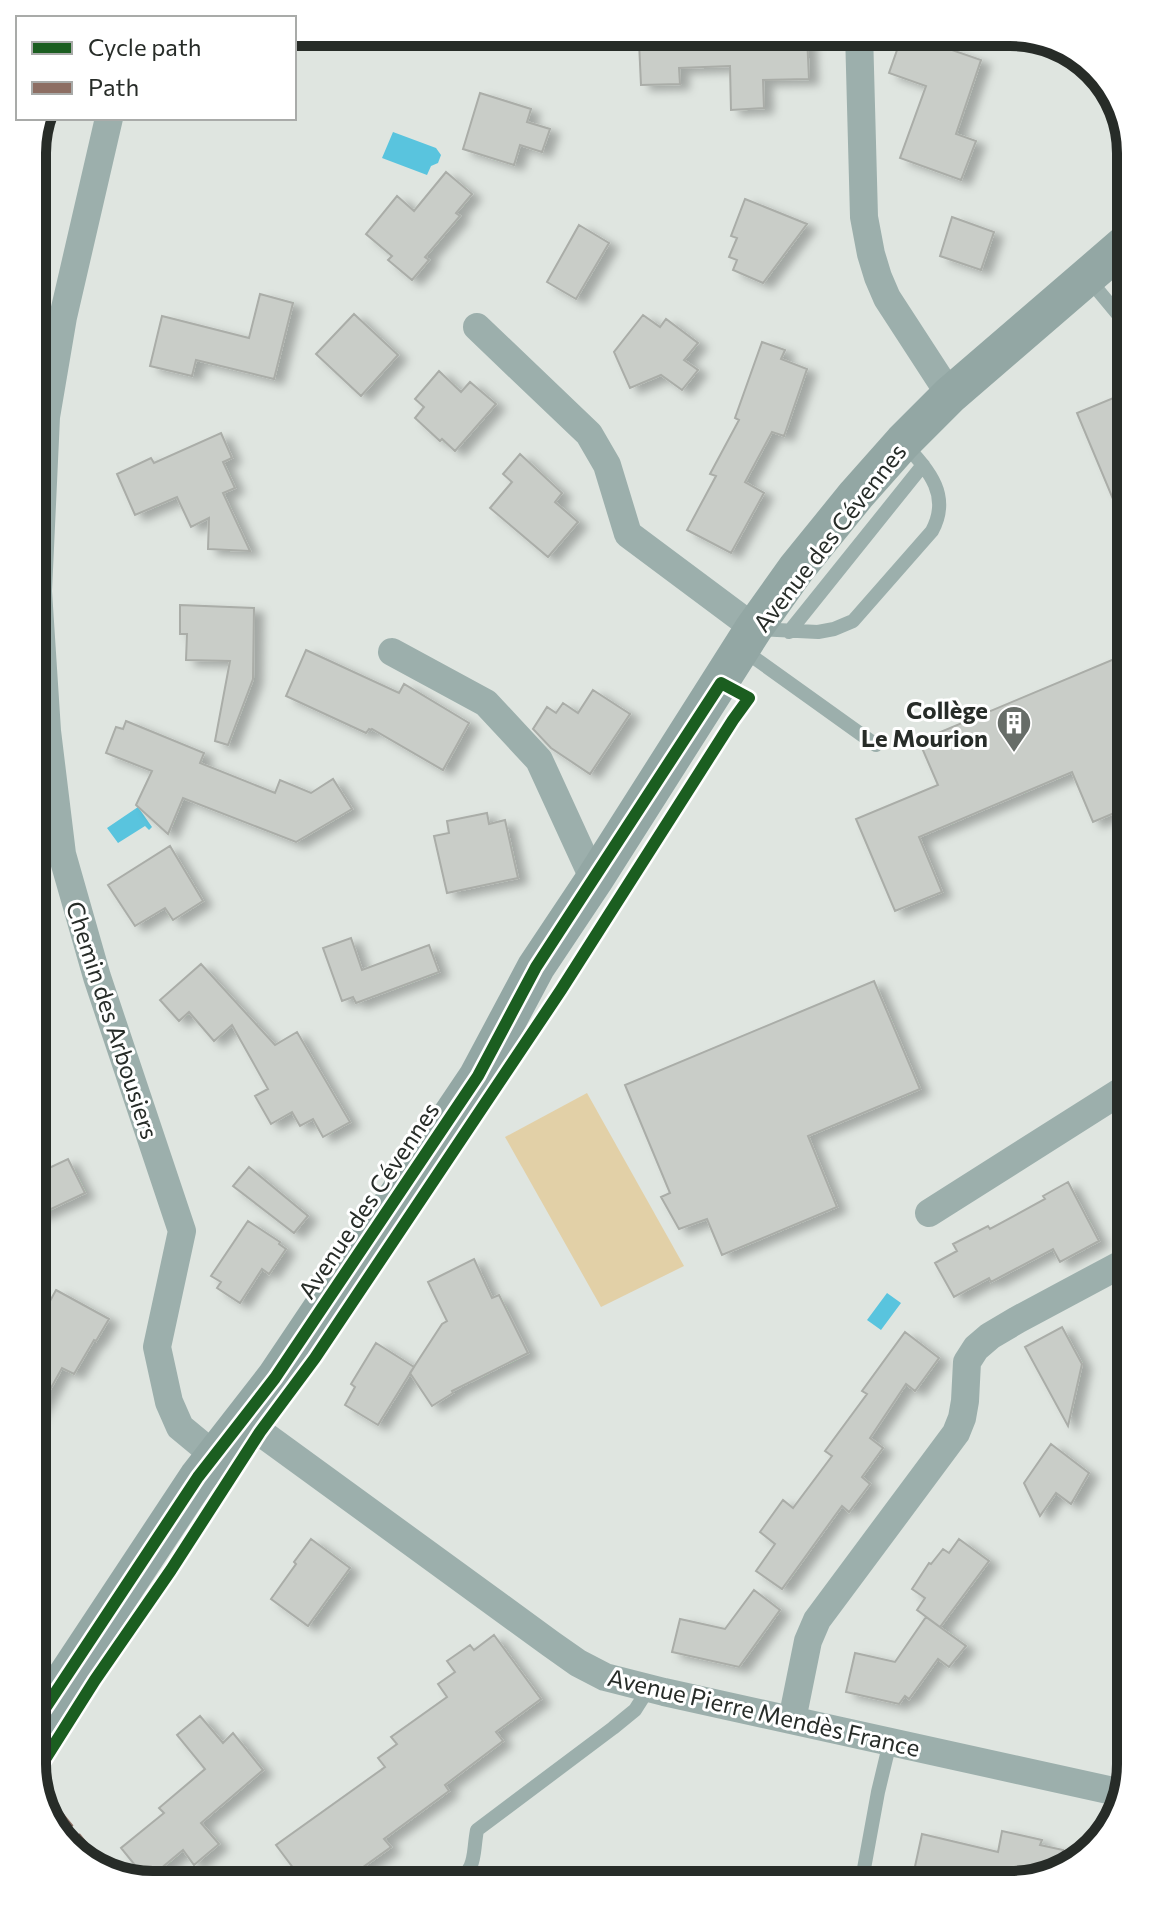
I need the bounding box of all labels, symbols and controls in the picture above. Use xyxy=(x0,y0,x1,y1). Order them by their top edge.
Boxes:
legend xyxy=(16,16,296,120)
text: Cycle path xyxy=(88,32,202,61)
text: Path xyxy=(88,72,139,101)
street label: Avenue des Cévennes xyxy=(746,437,912,637)
place label: Collège Le Mourion xyxy=(861,695,988,752)
building icon: Collège Le Mourion xyxy=(995,704,1033,754)
street label: Chemin des Arbousiers xyxy=(61,897,165,1143)
street label: Avenue des Cévennes xyxy=(291,1096,445,1304)
street label: Avenue Pierre Mendès France xyxy=(605,1662,923,1762)

